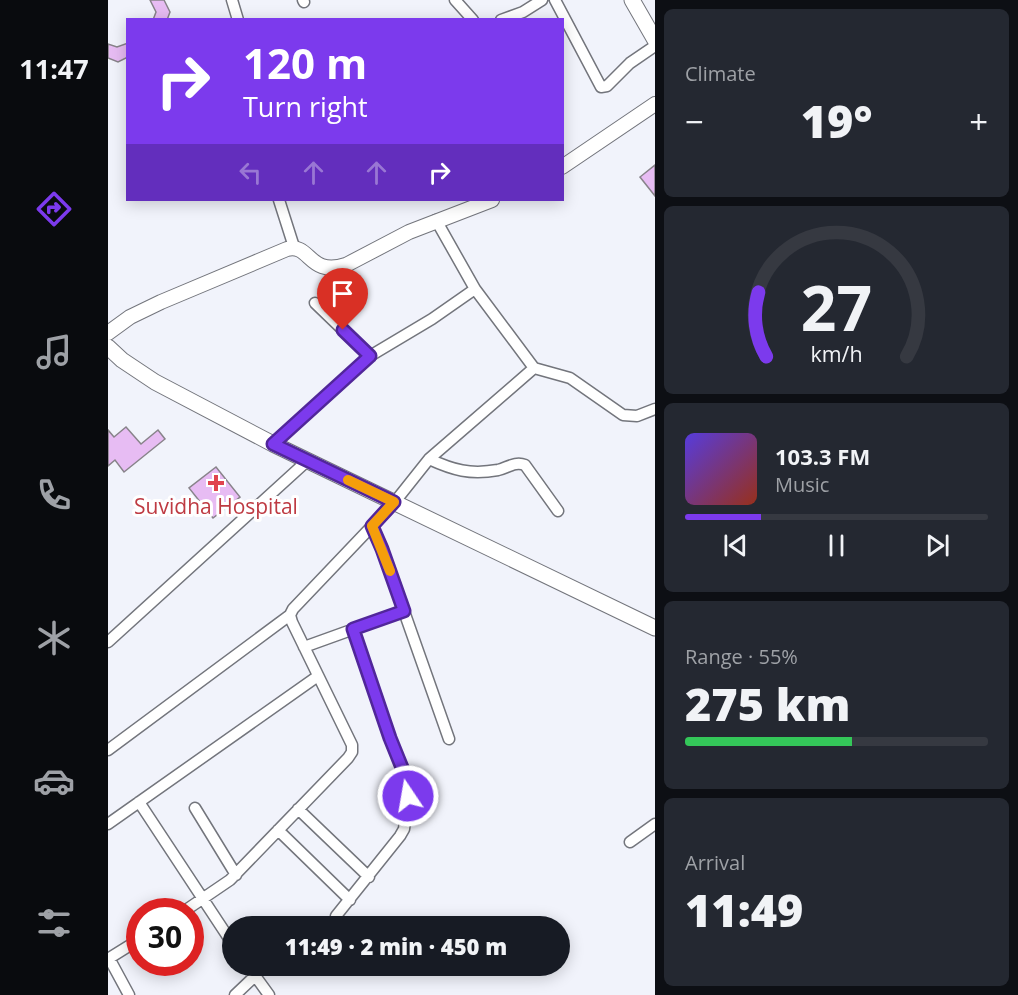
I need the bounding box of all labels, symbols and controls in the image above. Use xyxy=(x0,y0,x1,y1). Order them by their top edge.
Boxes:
text: 120 m xyxy=(243,34,367,91)
icon: right xyxy=(144,42,222,120)
text: 11:47 xyxy=(19,50,89,87)
text: Climate xyxy=(685,60,756,87)
text: Turn right xyxy=(243,88,368,125)
text: 19° xyxy=(801,90,872,151)
text: − xyxy=(685,99,704,144)
text: + xyxy=(969,99,988,144)
icon: left xyxy=(234,156,267,189)
icon: ahead xyxy=(297,156,330,189)
icon: ahead xyxy=(360,156,393,189)
icon: right xyxy=(423,156,456,189)
icon: directions xyxy=(33,188,75,230)
text: 27 xyxy=(801,264,872,349)
pin xyxy=(317,268,368,330)
icon: arrive xyxy=(326,277,359,310)
icon: music xyxy=(33,331,75,373)
text: km/h xyxy=(810,340,863,369)
text: 103.3 FM xyxy=(775,441,870,471)
text: Music xyxy=(775,471,829,498)
icon: phone xyxy=(33,474,75,516)
marker: Suvidha Hospital xyxy=(207,474,225,492)
place label: Suvidha Hospital xyxy=(134,492,298,520)
icon: previous xyxy=(719,529,752,562)
icon: pause xyxy=(820,529,853,562)
icon: next xyxy=(921,529,954,562)
icon: climate xyxy=(33,617,75,659)
text: Range · 55% xyxy=(685,643,798,670)
text: 275 km xyxy=(685,673,850,734)
icon: car xyxy=(33,760,75,802)
position arrow xyxy=(376,764,440,828)
text: Arrival xyxy=(685,849,745,876)
text: 11:49 xyxy=(685,879,803,940)
speed limit sign: 30 xyxy=(126,898,204,976)
icon: filters xyxy=(33,902,75,944)
text: 11:49 · 2 min · 450 m xyxy=(285,931,507,961)

